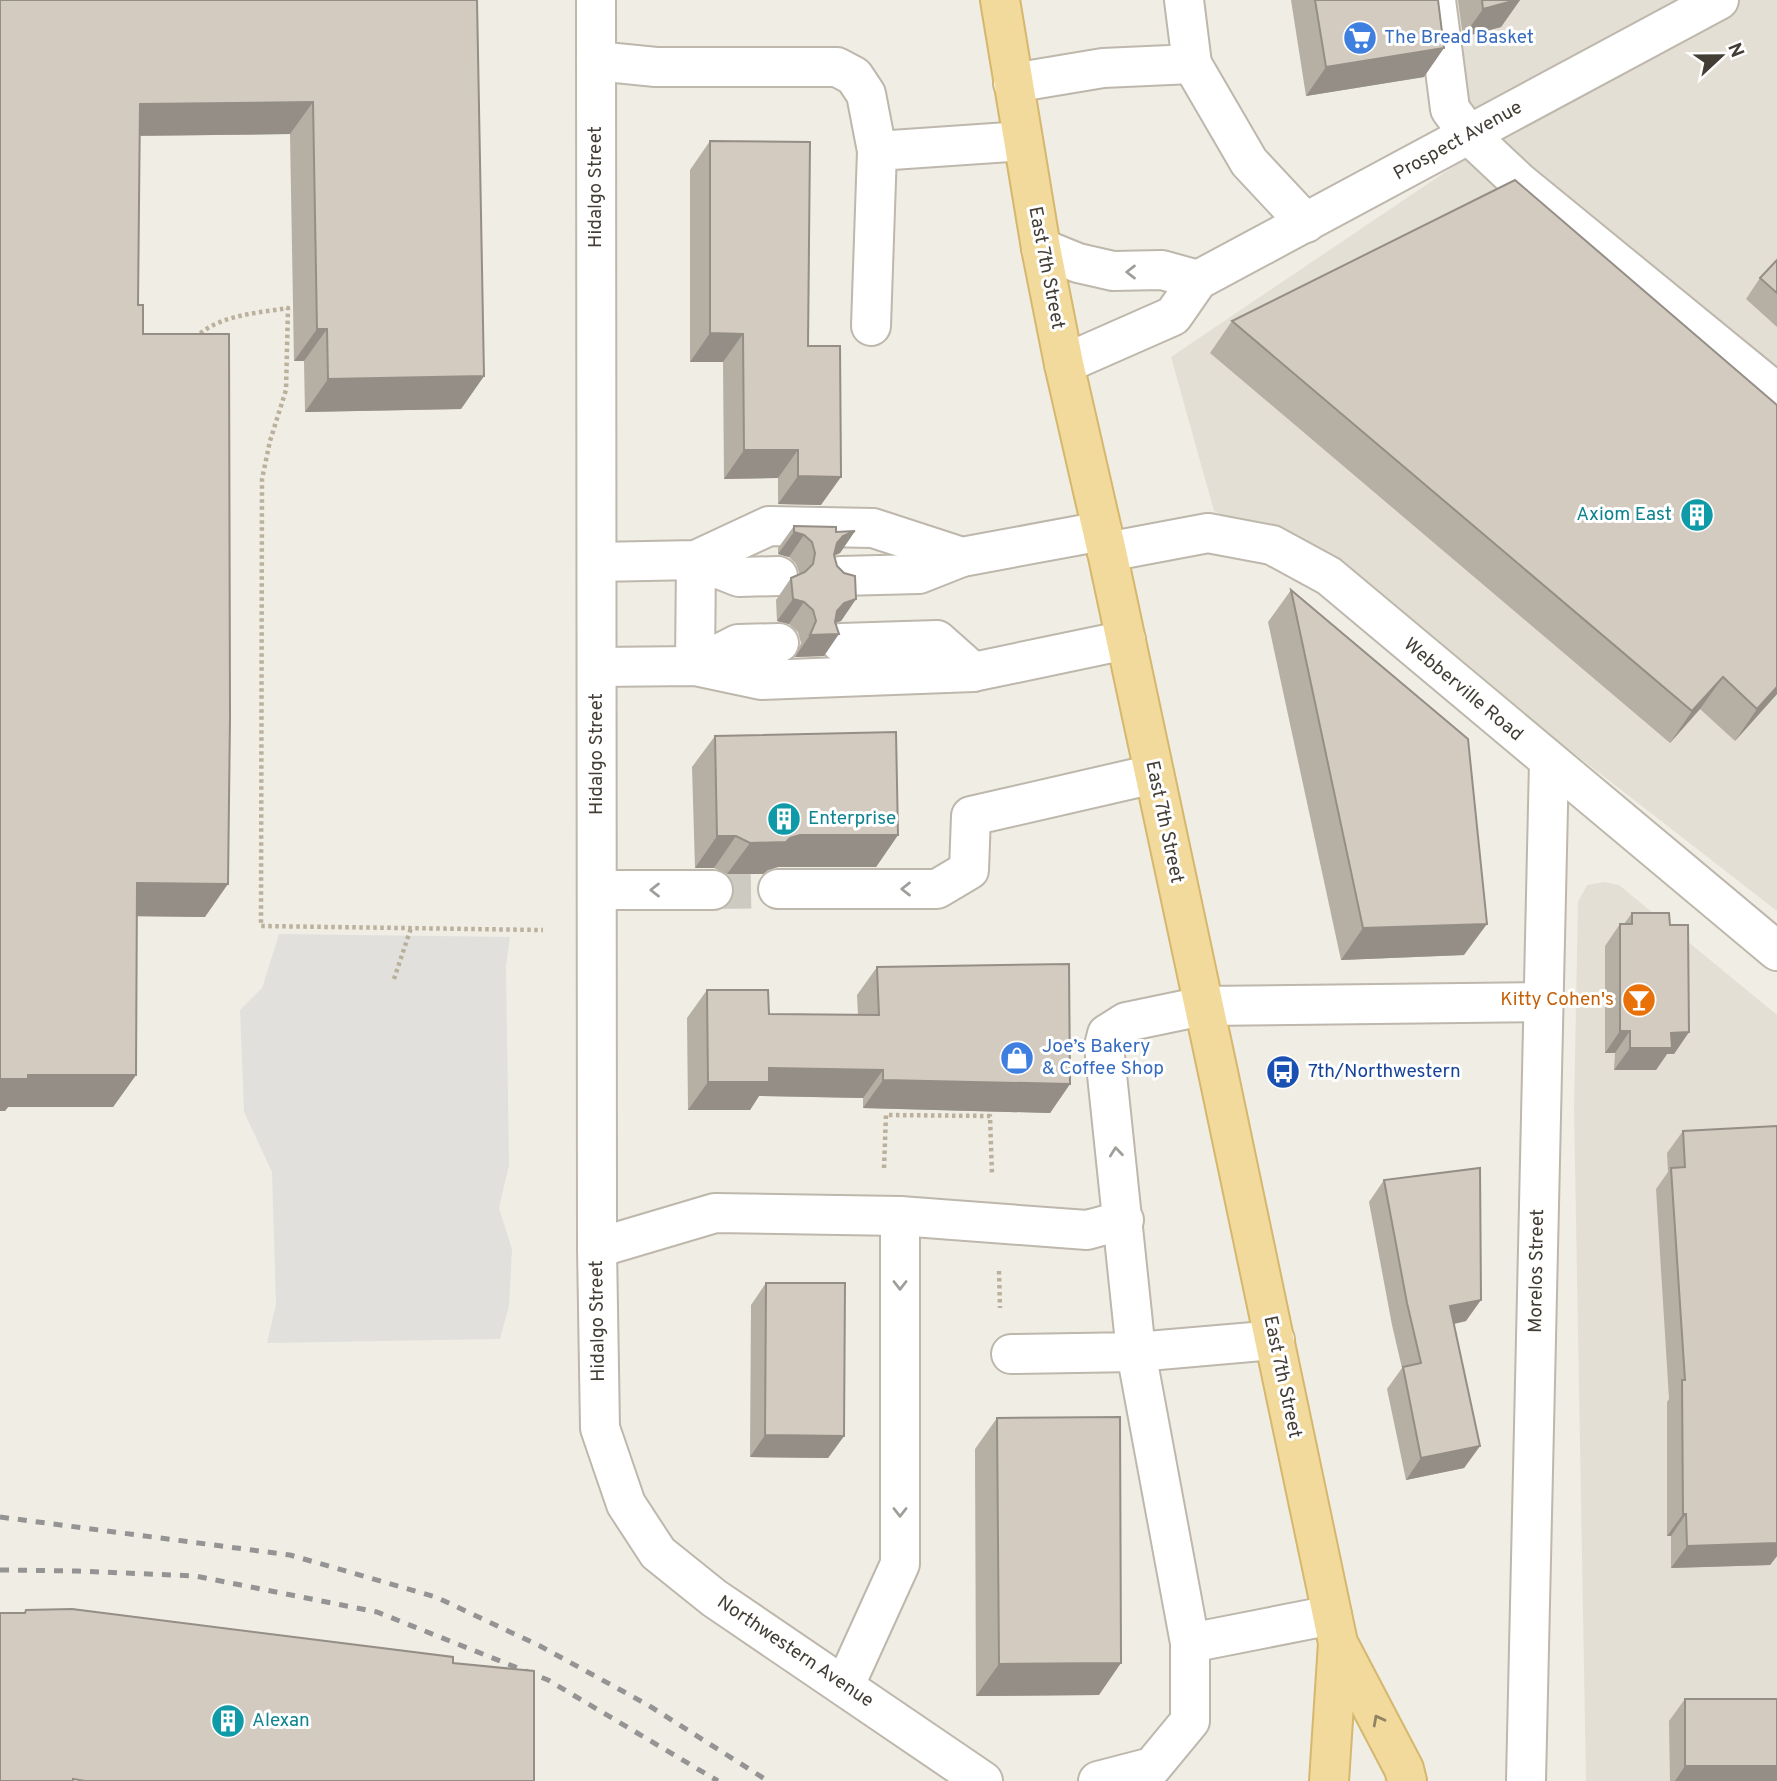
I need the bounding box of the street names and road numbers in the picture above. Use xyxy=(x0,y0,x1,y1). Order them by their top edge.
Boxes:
street label: Prospect Avenue xyxy=(1389,96,1527,186)
street label: Hidalgo Street xyxy=(584,126,608,248)
street label: East 7th Street xyxy=(1022,205,1070,331)
street label: Webberville Road xyxy=(1398,633,1528,747)
street label: Hidalgo Street xyxy=(585,693,609,815)
street label: East 7th Street xyxy=(1139,759,1189,885)
street label: Morelos Street xyxy=(1524,1209,1550,1333)
street label: Hidalgo Street xyxy=(585,1260,611,1382)
street label: East 7th Street xyxy=(1257,1314,1307,1440)
street label: Northwestern Avenue xyxy=(712,1591,878,1713)

